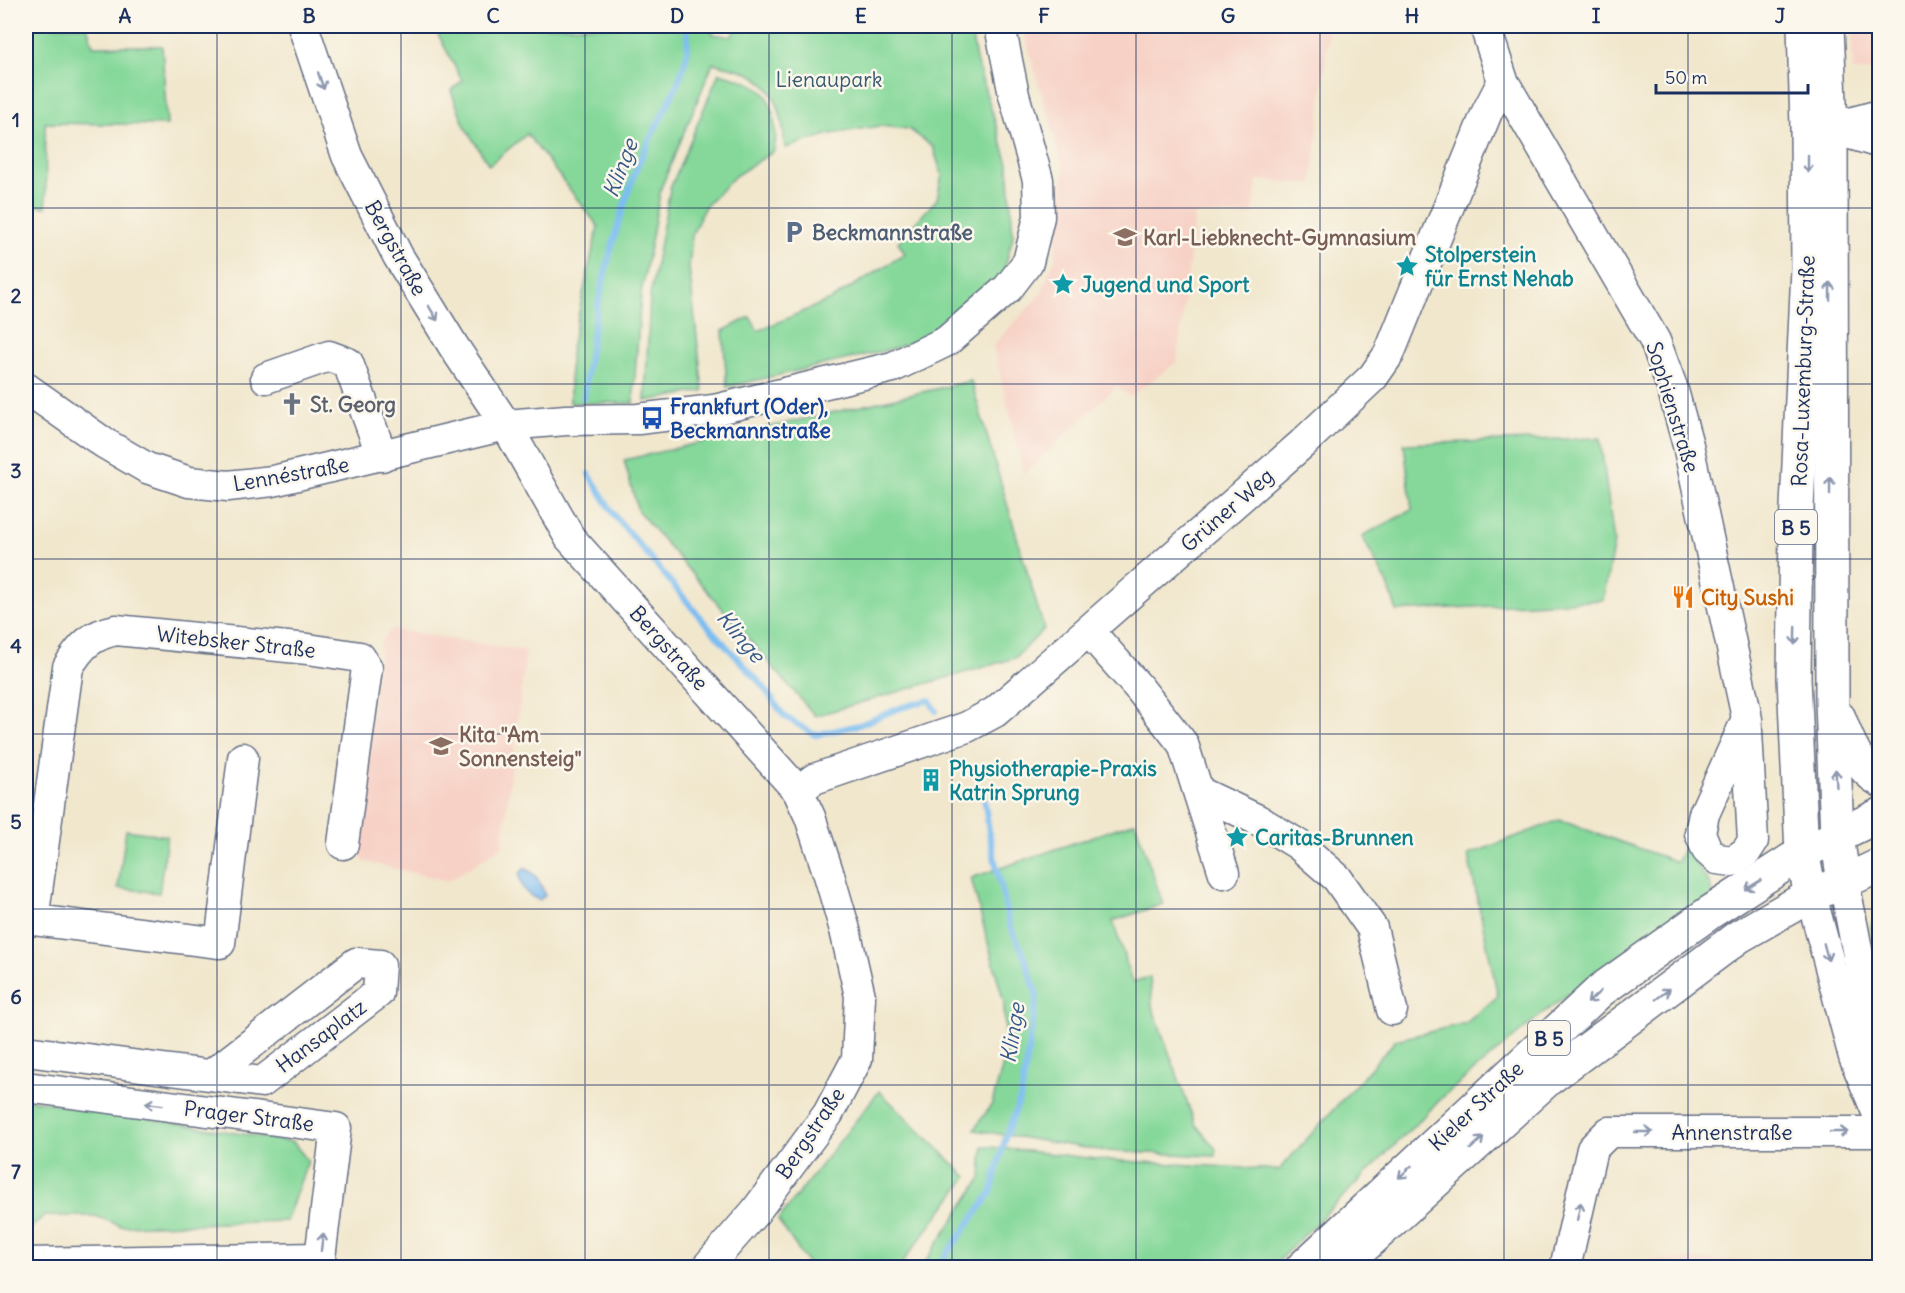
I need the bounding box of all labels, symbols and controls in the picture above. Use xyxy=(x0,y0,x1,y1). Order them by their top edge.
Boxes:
text: A xyxy=(119,3,132,28)
text: B xyxy=(302,3,316,28)
text: C xyxy=(486,3,500,28)
text: D xyxy=(670,3,684,28)
text: E xyxy=(855,3,867,28)
text: F xyxy=(1038,3,1050,28)
text: G xyxy=(1221,3,1235,28)
text: H xyxy=(1405,3,1419,28)
text: I xyxy=(1592,3,1601,28)
text: J xyxy=(1775,3,1786,28)
scale bar xyxy=(1656,57,1808,95)
park label: Lienaupark xyxy=(776,66,883,93)
text: 50 m xyxy=(1665,66,1707,89)
one-way arrow xyxy=(316,71,327,90)
text: 1 xyxy=(12,107,20,132)
water label: Klinge xyxy=(596,133,645,201)
one-way arrow xyxy=(1802,153,1813,173)
street label: Bergstraße xyxy=(359,196,433,300)
parking icon: Beckmannstraße xyxy=(781,219,807,245)
place label: Beckmannstraße xyxy=(812,219,973,246)
school or university icon: Karl-Liebknecht-Gymnasium xyxy=(1112,224,1138,250)
place label: Karl-Liebknecht-Gymnasium xyxy=(1143,224,1417,251)
place label: Stolperstein für Ernst Nehab xyxy=(1425,241,1574,292)
place icon: Stolperstein für Ernst Nehab xyxy=(1394,253,1420,279)
street label: Rosa-Luxemburg-Straße xyxy=(1785,255,1821,487)
place icon: Jugend und Sport xyxy=(1050,271,1076,297)
place label: Jugend und Sport xyxy=(1081,271,1250,298)
one-way arrow xyxy=(1824,282,1836,302)
text: 2 xyxy=(11,283,22,308)
one-way arrow xyxy=(427,304,439,321)
street label: Sophienstraße xyxy=(1640,338,1706,476)
church icon: St. Georg xyxy=(279,391,305,417)
place label: St. Georg xyxy=(310,391,396,418)
place label: Frankfurt (Oder), Beckmannstraße xyxy=(670,393,831,444)
bus stop icon: Frankfurt (Oder), Beckmannstraße xyxy=(639,405,665,431)
street label: Lennéstraße xyxy=(231,451,351,497)
text: 3 xyxy=(10,458,22,483)
street label: Grüner Weg xyxy=(1175,462,1279,558)
one-way arrow xyxy=(1824,477,1836,497)
road number: B 5 xyxy=(1775,510,1817,544)
restaurant icon: City Sushi xyxy=(1670,584,1696,610)
place label: City Sushi xyxy=(1701,584,1794,611)
street label: Bergstraße xyxy=(624,600,714,696)
water label: Klinge xyxy=(711,604,772,670)
street label: Witebsker Straße xyxy=(155,620,317,664)
one-way arrow xyxy=(1789,626,1801,646)
text: 4 xyxy=(10,633,22,658)
place label: Kita "Am Sonnensteig" xyxy=(459,721,582,772)
school or university icon: Kita "Am Sonnensteig" xyxy=(428,733,454,759)
place label: Physiotherapie-Praxis Katrin Sprung xyxy=(949,755,1157,806)
building icon: Physiotherapie-Praxis Katrin Sprung xyxy=(918,767,944,793)
one-way arrow xyxy=(1830,769,1841,789)
text: 5 xyxy=(10,809,22,834)
place icon: Caritas-Brunnen xyxy=(1224,824,1250,850)
place label: Caritas-Brunnen xyxy=(1255,824,1414,851)
one-way arrow xyxy=(1745,879,1762,891)
one-way arrow xyxy=(1821,942,1833,961)
text: 6 xyxy=(10,984,22,1009)
one-way arrow xyxy=(1654,987,1670,1000)
one-way arrow xyxy=(1586,990,1601,1004)
street label: Hansaplatz xyxy=(270,993,372,1079)
water label: Klinge xyxy=(993,999,1031,1065)
road number: B 5 xyxy=(1528,1021,1570,1055)
street label: Kieler Straße xyxy=(1423,1055,1529,1157)
street label: Bergstraße xyxy=(769,1082,851,1184)
street label: Prager Straße xyxy=(182,1095,316,1137)
one-way arrow xyxy=(144,1098,164,1109)
street label: Annenstraße xyxy=(1672,1119,1792,1146)
one-way arrow xyxy=(1633,1126,1653,1138)
one-way arrow xyxy=(1828,1126,1848,1138)
one-way arrow xyxy=(1469,1136,1484,1150)
text: 7 xyxy=(11,1159,21,1184)
one-way arrow xyxy=(1397,1165,1412,1179)
one-way arrow xyxy=(1573,1201,1585,1220)
one-way arrow xyxy=(317,1233,328,1253)

